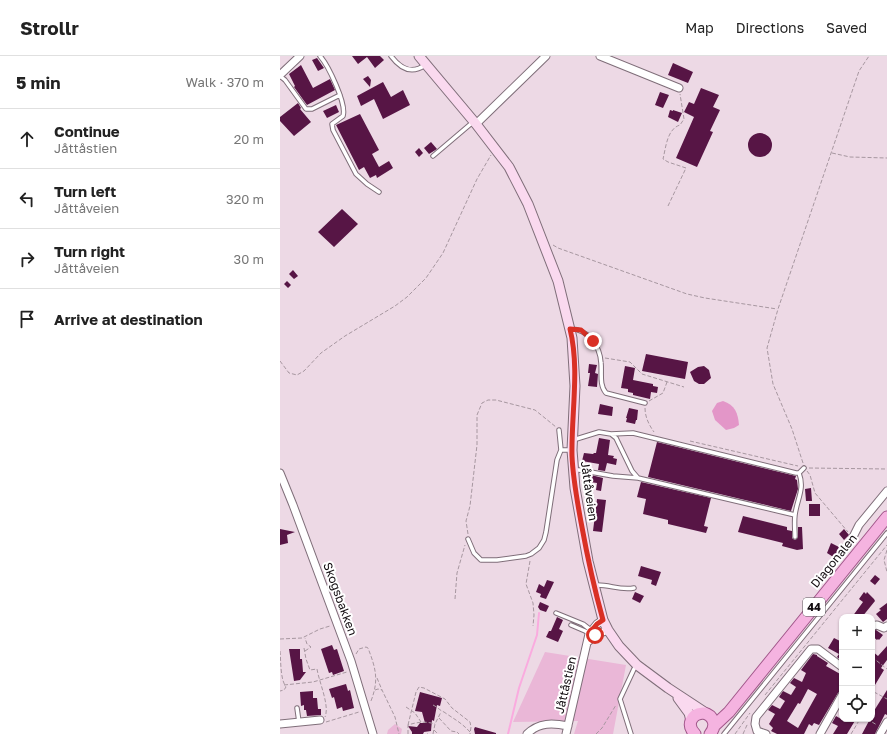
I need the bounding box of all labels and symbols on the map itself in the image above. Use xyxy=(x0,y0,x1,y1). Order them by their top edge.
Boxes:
route end xyxy=(584,332,602,350)
street label: Jåttåveien xyxy=(578,460,601,522)
street label: Diagonalen xyxy=(807,531,860,591)
street label: Skogsbakken xyxy=(320,560,361,638)
road number: 44 xyxy=(803,598,825,616)
route start xyxy=(586,626,604,644)
street label: Jåttåstien xyxy=(552,655,579,715)

